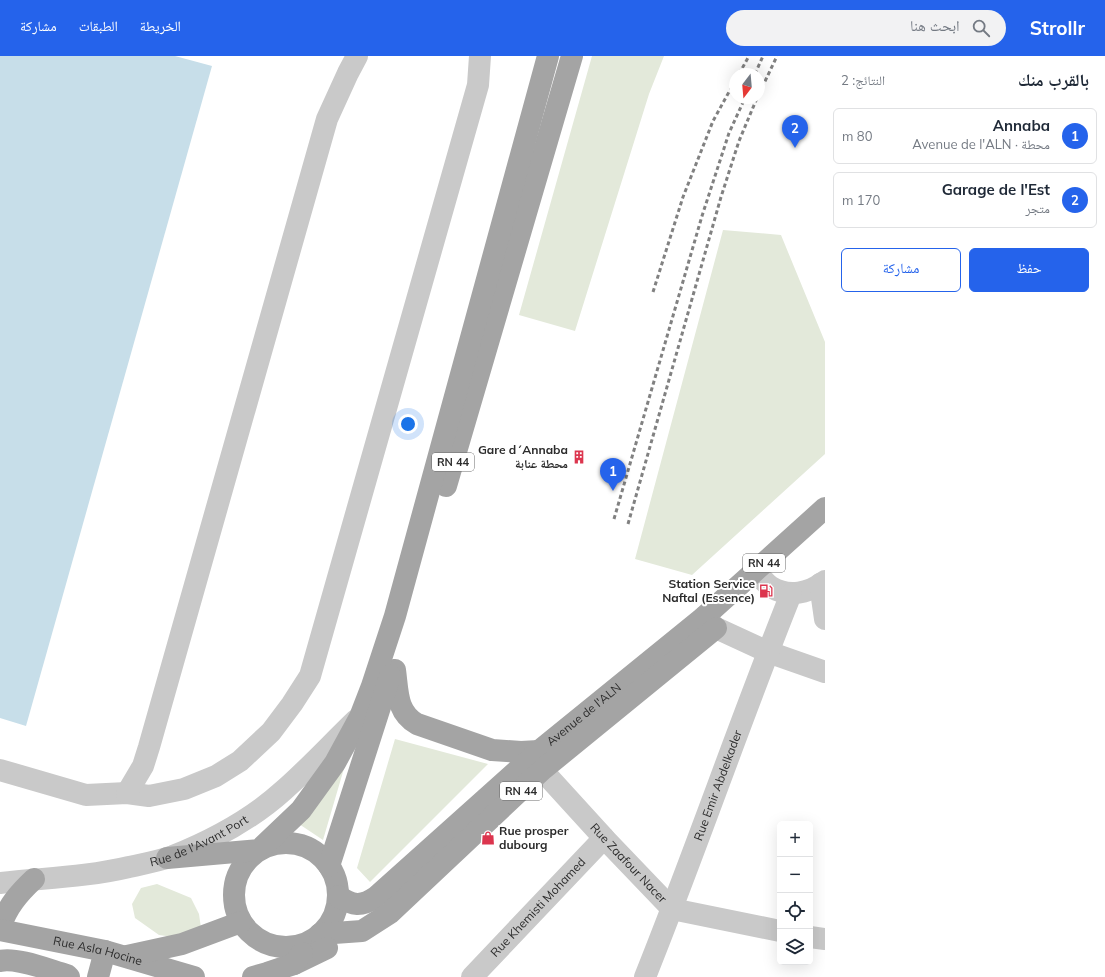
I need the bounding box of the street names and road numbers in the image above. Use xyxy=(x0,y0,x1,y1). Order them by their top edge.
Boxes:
road number: RN 44 xyxy=(432,453,474,471)
road number: RN 44 xyxy=(743,554,785,572)
street label: Avenue de l'ALN xyxy=(543,679,624,749)
street label: Rue Emir Abdelkader xyxy=(690,727,745,843)
road number: RN 44 xyxy=(500,782,542,800)
street label: Rue de l'Avant Port xyxy=(148,812,251,869)
street label: Rue Zaafour Nacer xyxy=(587,820,671,906)
street label: Rue Khemisti Mohamed xyxy=(487,854,588,960)
street label: Rue Asla Hocine xyxy=(52,933,144,969)

